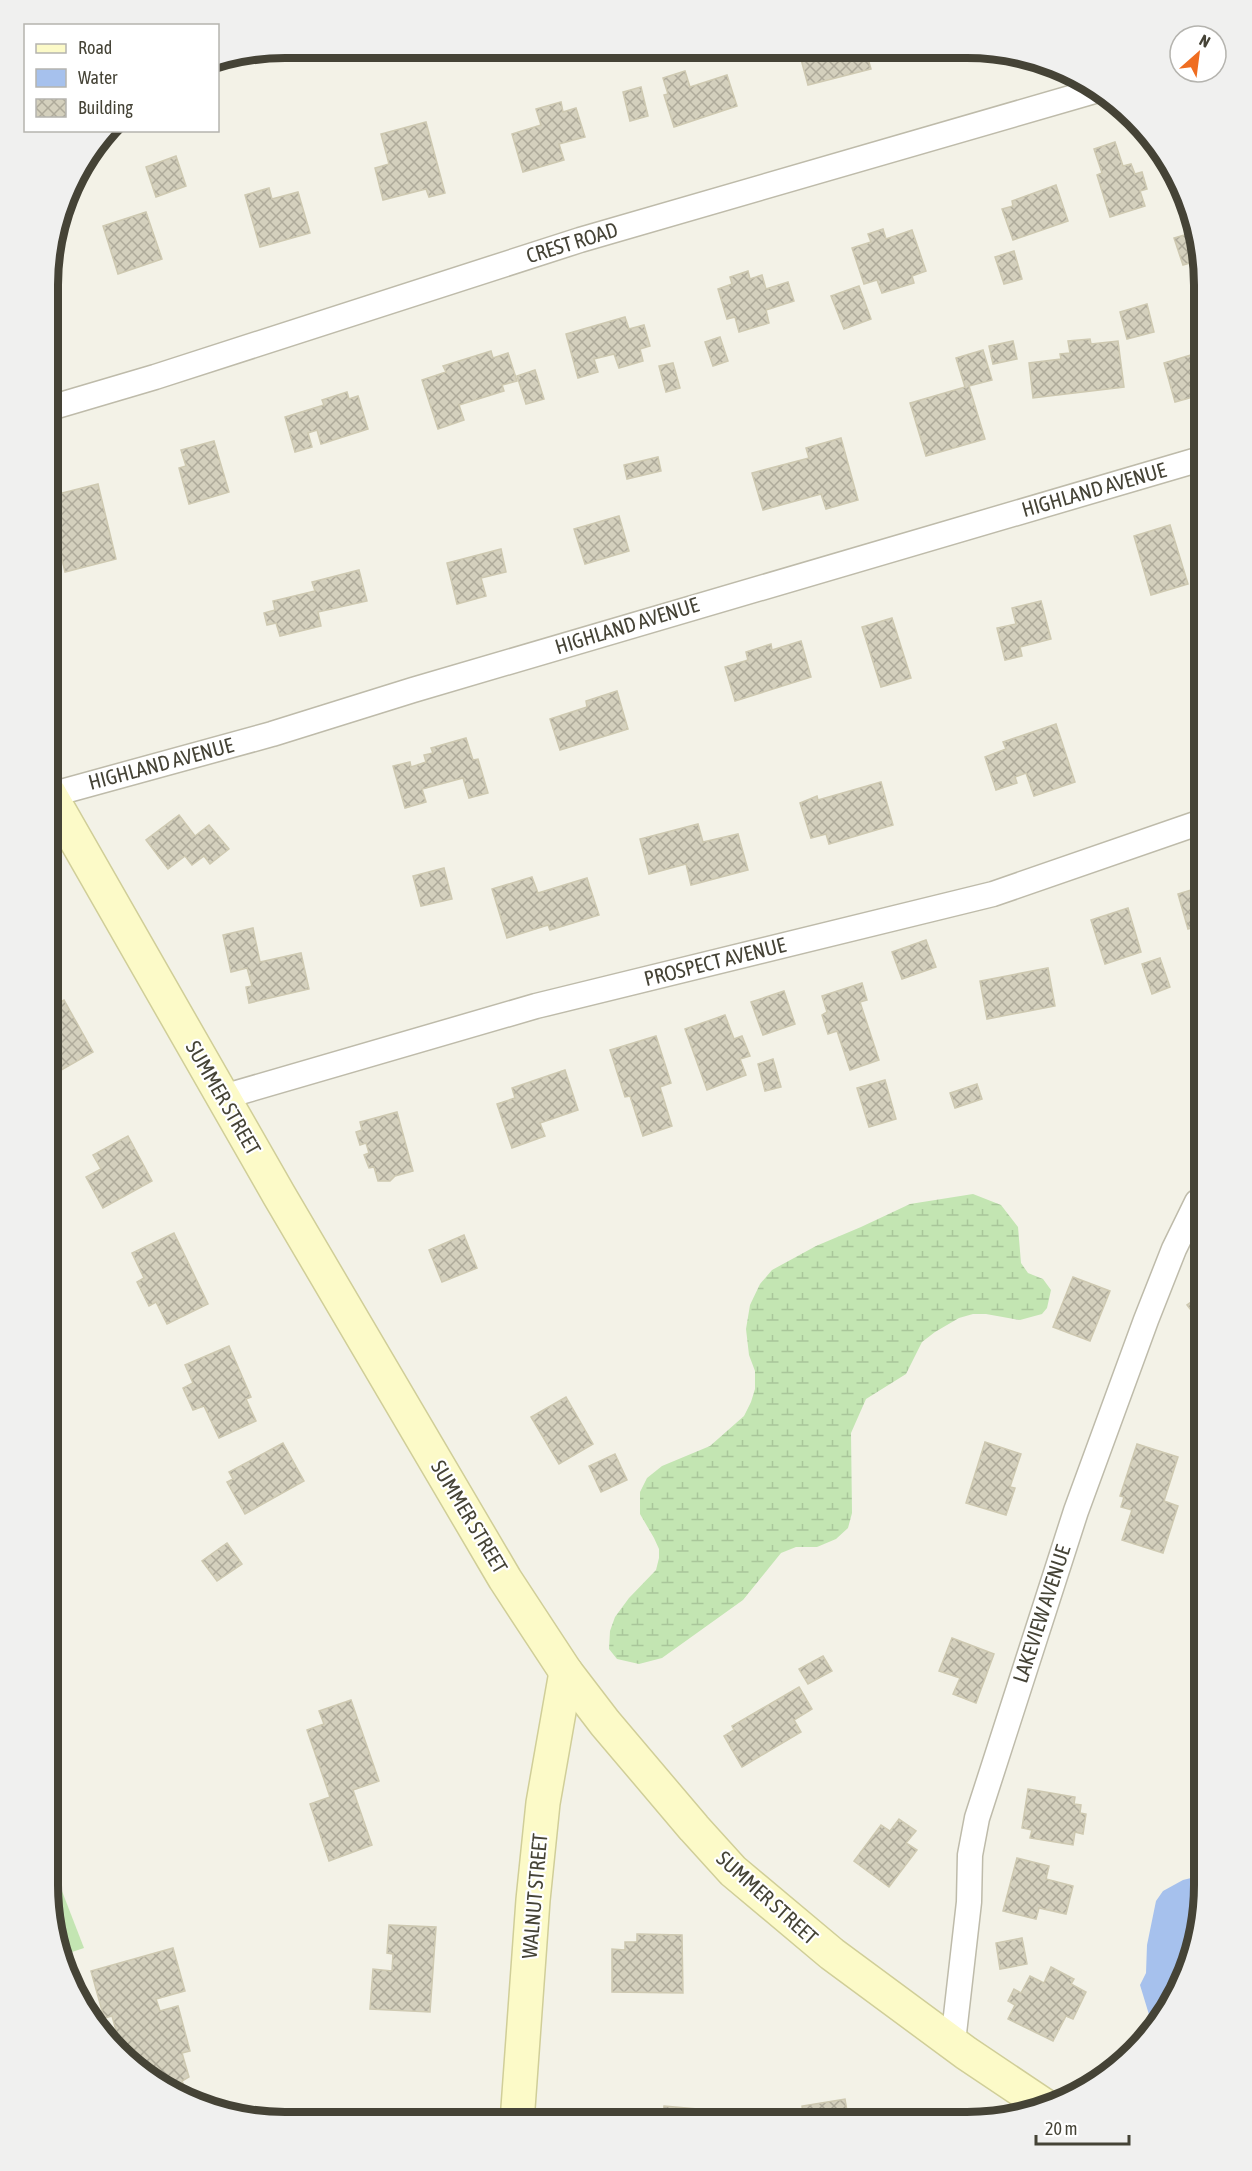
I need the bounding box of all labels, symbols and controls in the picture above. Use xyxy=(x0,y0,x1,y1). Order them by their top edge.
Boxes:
legend xyxy=(24,24,219,132)
north arrow xyxy=(1168,24,1228,84)
text: N xyxy=(1197,31,1213,51)
text: Road xyxy=(78,37,112,58)
text: Water xyxy=(78,67,118,88)
text: Building xyxy=(78,97,133,118)
street label: CREST ROAD xyxy=(523,217,620,267)
street label: HIGHLAND AVENUE xyxy=(1019,457,1169,521)
street label: HIGHLAND AVENUE xyxy=(552,592,702,658)
street label: HIGHLAND AVENUE xyxy=(86,732,236,794)
street label: PROSPECT AVENUE xyxy=(641,932,788,990)
street label: SUMMER STREET xyxy=(182,1036,266,1159)
street label: SUMMER STREET xyxy=(427,1456,513,1577)
street label: LAKEVIEW AVENUE xyxy=(1008,1542,1075,1685)
street label: WALNUT STREET xyxy=(517,1832,551,1960)
street label: SUMMER STREET xyxy=(712,1846,823,1949)
scale bar xyxy=(1036,2108,1129,2146)
text: 20 m xyxy=(1045,2118,1077,2139)

